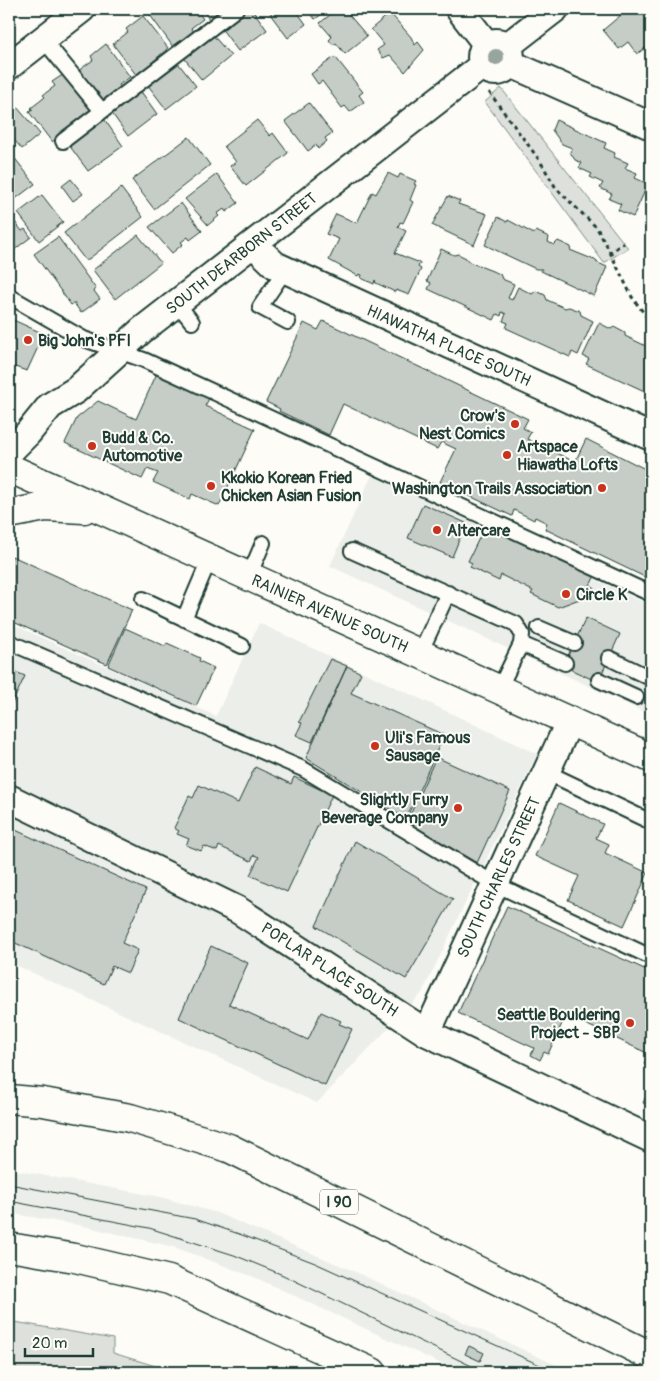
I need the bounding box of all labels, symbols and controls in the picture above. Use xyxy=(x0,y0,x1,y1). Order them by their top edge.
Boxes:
street label: SOUTH DEARBORN STREET xyxy=(162,188,321,319)
street label: HIAWATHA PLACE SOUTH xyxy=(363,301,534,391)
place label: Big John's PFI xyxy=(38,331,131,351)
marker: Big John's PFI xyxy=(22,334,34,346)
place label: Crow's Nest Comics xyxy=(419,406,506,444)
marker: Crow's Nest Comics xyxy=(509,418,521,430)
place label: Budd & Co. Automotive xyxy=(102,428,183,466)
place label: Artspace Hiawatha Lofts xyxy=(517,437,619,475)
marker: Budd & Co. Automotive xyxy=(86,440,98,452)
marker: Artspace Hiawatha Lofts xyxy=(501,449,513,461)
place label: Kkokio Korean Fried Chicken Asian Fusion xyxy=(221,468,361,506)
place label: Washington Trails Association xyxy=(392,479,592,499)
marker: Kkokio Korean Fried Chicken Asian Fusion xyxy=(205,480,217,492)
marker: Washington Trails Association xyxy=(596,482,608,494)
place label: Altercare xyxy=(447,521,511,541)
marker: Altercare xyxy=(431,524,443,536)
street label: RAINIER AVENUE SOUTH xyxy=(248,570,411,657)
place label: Circle K xyxy=(576,585,628,605)
marker: Circle K xyxy=(560,588,572,600)
place label: Uli's Famous Sausage xyxy=(385,728,471,766)
marker: Uli's Famous Sausage xyxy=(369,740,381,752)
place label: Slightly Furry Beverage Company xyxy=(321,790,448,828)
street label: SOUTH CHARLES STREET xyxy=(453,794,545,961)
marker: Slightly Furry Beverage Company xyxy=(452,802,464,814)
street label: POPLAR PLACE SOUTH xyxy=(257,918,402,1022)
place label: Seattle Bouldering Project - SBP xyxy=(497,1005,620,1043)
marker: Seattle Bouldering Project - SBP xyxy=(624,1017,636,1029)
road number: I 90 xyxy=(320,1190,358,1214)
scale bar xyxy=(25,1326,92,1358)
text: 20 m xyxy=(32,1334,67,1353)

